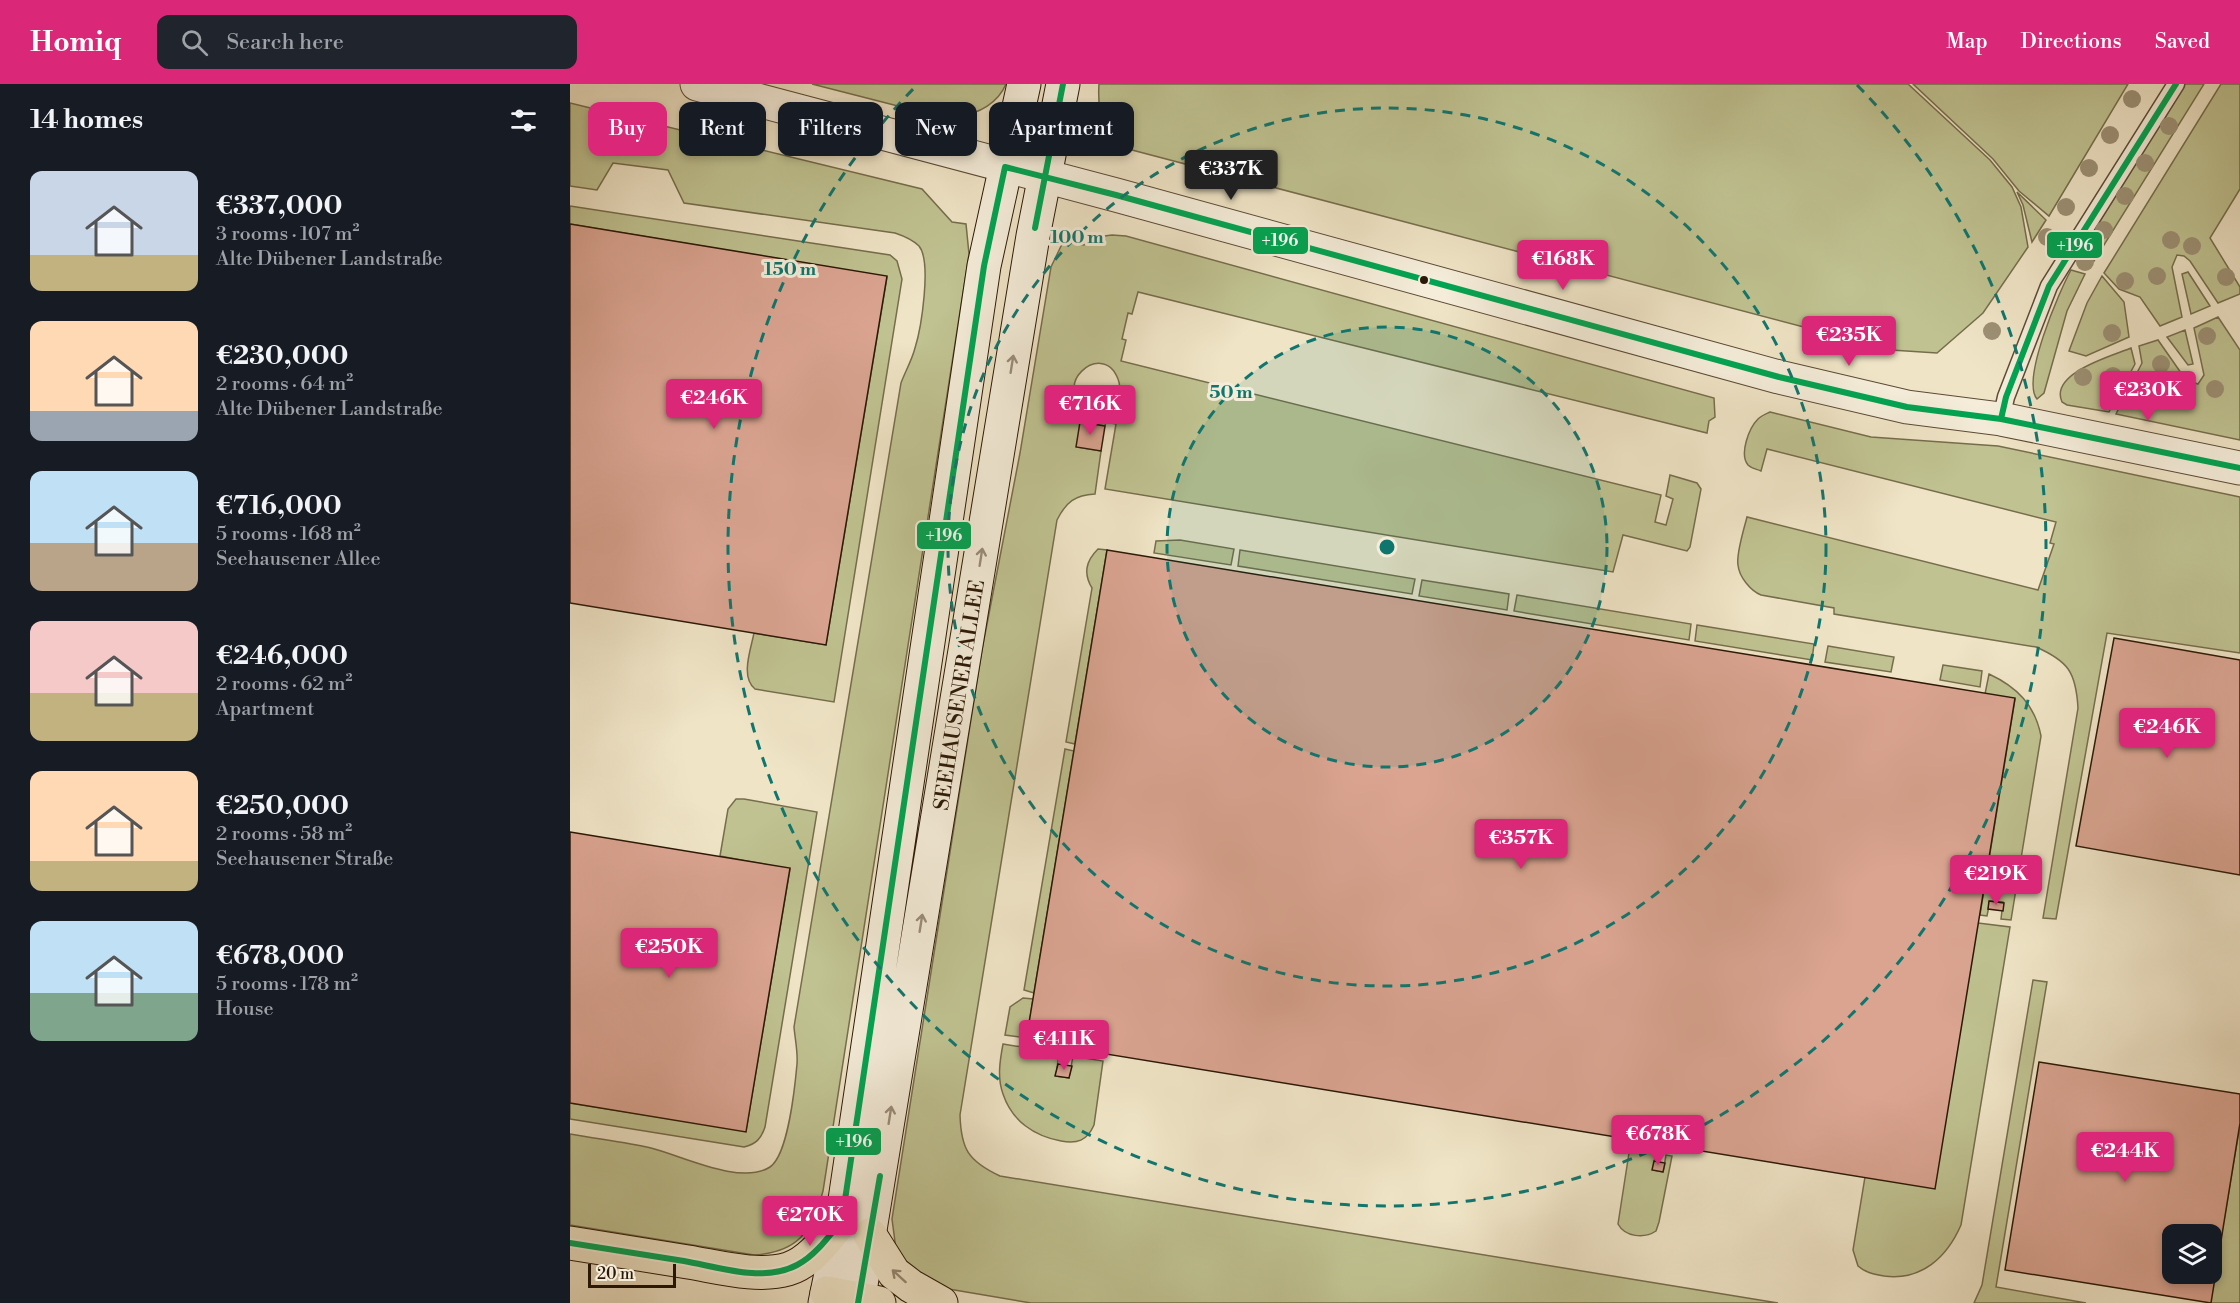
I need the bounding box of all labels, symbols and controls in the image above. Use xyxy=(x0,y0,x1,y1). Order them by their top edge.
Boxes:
search box xyxy=(157,15,577,69)
text: Homiq xyxy=(30,25,121,60)
icon: search xyxy=(178,26,211,59)
text: Search here xyxy=(226,29,344,56)
text: Map xyxy=(1946,29,1988,55)
text: Directions xyxy=(2021,29,2122,55)
text: Saved xyxy=(2155,29,2210,55)
chip: Buy xyxy=(588,102,667,156)
chip: Rent xyxy=(679,102,766,156)
chip: Filters xyxy=(778,102,883,156)
chip: New xyxy=(895,102,977,156)
chip: Apartment xyxy=(989,102,1134,156)
text: 14 homes xyxy=(30,104,143,136)
icon: filters xyxy=(507,104,540,137)
pin: €337K xyxy=(1189,150,1273,201)
text: €337K xyxy=(1199,157,1263,182)
text: €337,000 xyxy=(216,190,342,222)
icon: home xyxy=(78,195,150,267)
text: 3 rooms · 107 m² xyxy=(216,222,360,247)
text: 100 m xyxy=(1050,226,1104,249)
line badge: +196 xyxy=(1252,226,1309,255)
text: +196 xyxy=(1262,231,1298,251)
line badge: +196 xyxy=(2046,231,2103,259)
text: +196 xyxy=(2057,236,2093,256)
pin: €168K xyxy=(1521,240,1605,291)
text: Alte Dübener Landstraße xyxy=(216,247,443,272)
text: €168K xyxy=(1531,247,1595,272)
text: 150 m xyxy=(764,258,817,281)
unlabelled marker xyxy=(1418,274,1430,286)
pin: €235K xyxy=(1807,316,1891,367)
text: €235K xyxy=(1816,323,1882,348)
text: €230,000 xyxy=(216,340,348,372)
icon: home xyxy=(78,345,150,417)
one-way arrow xyxy=(1007,355,1018,375)
pin: €230K xyxy=(2106,371,2190,422)
text: 2 rooms · 64 m² xyxy=(216,372,353,397)
text: €230K xyxy=(2114,378,2182,403)
pin: €246K xyxy=(672,379,756,430)
text: 50 m xyxy=(1209,381,1253,404)
pin: €716K xyxy=(1048,385,1132,436)
text: €246K xyxy=(680,386,748,411)
text: €716K xyxy=(1058,392,1122,417)
text: Alte Dübener Landstraße xyxy=(216,397,443,422)
text: €716,000 xyxy=(216,490,342,522)
icon: home xyxy=(78,495,150,567)
line badge: +196 xyxy=(916,521,972,550)
text: 5 rooms · 168 m² xyxy=(216,522,361,547)
text: +196 xyxy=(926,526,962,546)
centre of rings xyxy=(1377,537,1397,557)
text: Seehausener Allee xyxy=(216,547,381,572)
one-way arrow xyxy=(976,547,987,567)
street label: SEEHAUSENER ALLEE xyxy=(929,578,991,812)
text: €246,000 xyxy=(216,640,348,672)
icon: home xyxy=(78,645,150,717)
text: 2 rooms · 62 m² xyxy=(216,672,352,697)
text: Apartment xyxy=(216,697,314,722)
pin: €246K xyxy=(2125,708,2209,759)
text: €246K xyxy=(2133,715,2201,740)
text: €250,000 xyxy=(216,790,349,822)
icon: home xyxy=(78,795,150,867)
pin: €357K xyxy=(1479,819,1563,870)
text: 2 rooms · 58 m² xyxy=(216,822,352,847)
text: €357K xyxy=(1489,826,1553,851)
text: Seehausener Straße xyxy=(216,847,393,872)
pin: €219K xyxy=(1954,855,2038,906)
text: €219K xyxy=(1964,862,2028,887)
one-way arrow xyxy=(916,913,927,933)
pin: €250K xyxy=(627,928,711,979)
text: €250K xyxy=(635,935,703,960)
text: €678,000 xyxy=(216,940,344,972)
icon: home xyxy=(78,945,150,1017)
text: 5 rooms · 178 m² xyxy=(216,972,358,997)
text: House xyxy=(216,997,274,1022)
pin: €411K xyxy=(1022,1020,1106,1071)
text: €411K xyxy=(1033,1027,1095,1052)
one-way arrow xyxy=(884,1106,895,1125)
pin: €678K xyxy=(1616,1115,1700,1166)
text: €678K xyxy=(1625,1122,1691,1147)
line badge: +196 xyxy=(825,1127,882,1156)
text: +196 xyxy=(836,1132,872,1152)
pin: €244K xyxy=(2083,1132,2167,1183)
text: €244K xyxy=(2090,1139,2160,1164)
pin: €270K xyxy=(768,1196,852,1247)
text: €270K xyxy=(776,1203,844,1228)
map controls xyxy=(2162,1224,2222,1284)
button: layers xyxy=(2162,1224,2222,1284)
scale bar xyxy=(588,1261,676,1288)
text: 20 m xyxy=(597,1264,634,1284)
one-way arrow xyxy=(892,1269,907,1283)

